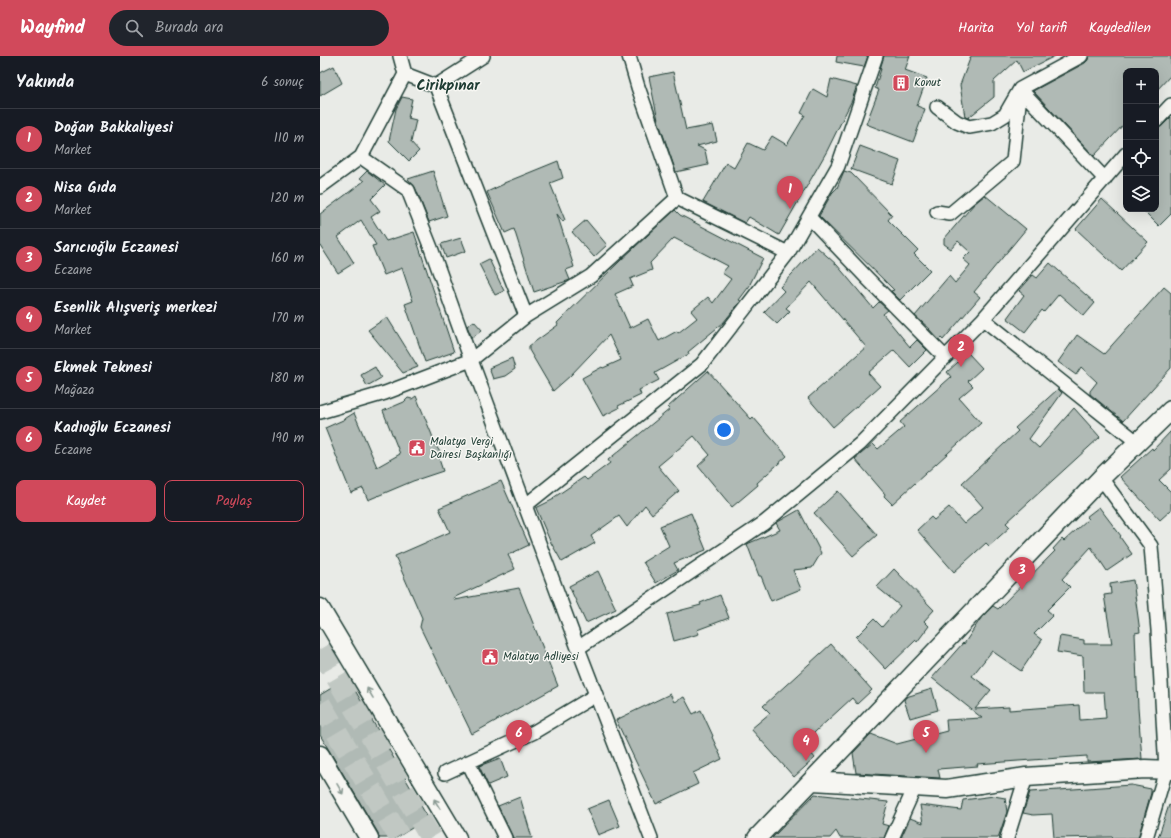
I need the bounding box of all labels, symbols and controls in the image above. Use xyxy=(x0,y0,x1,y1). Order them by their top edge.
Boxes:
search box xyxy=(109,10,389,46)
text: Wayfind xyxy=(20,13,85,43)
text: Burada ara xyxy=(155,16,223,40)
icon: search xyxy=(123,17,145,39)
text: Harita xyxy=(958,17,994,39)
text: Yol tarifi xyxy=(1016,17,1067,39)
text: Kaydedilen xyxy=(1089,17,1151,39)
map controls xyxy=(1123,68,1159,212)
button: + xyxy=(1123,68,1159,104)
text: Yakında xyxy=(16,69,74,96)
text: 6 sonuç xyxy=(261,72,304,93)
building icon: Konut xyxy=(891,73,911,93)
district label: Cirikpınar xyxy=(416,74,480,98)
place label: Konut xyxy=(914,74,942,92)
button: − xyxy=(1123,104,1159,140)
text: Doğan Bakkaliyesi xyxy=(54,116,173,140)
text: 1 xyxy=(27,128,31,149)
text: 110 m xyxy=(274,128,304,149)
text: Market xyxy=(54,140,92,161)
button: locate xyxy=(1123,140,1159,176)
text: Nisa Gıda xyxy=(54,176,116,200)
pin: 1 xyxy=(777,176,803,209)
button: layers xyxy=(1123,176,1159,212)
text: 2 xyxy=(25,188,33,209)
text: 120 m xyxy=(270,188,304,209)
text: Market xyxy=(54,200,92,221)
text: Sarıcıoğlu Eczanesi xyxy=(54,236,178,260)
text: 3 xyxy=(25,248,33,269)
text: 160 m xyxy=(271,248,304,269)
text: Eczane xyxy=(54,260,92,281)
text: Esenlik Alışveriş merkezi xyxy=(54,296,217,320)
text: 4 xyxy=(25,308,33,329)
text: 170 m xyxy=(272,308,304,329)
text: Market xyxy=(54,320,92,341)
pin: 2 xyxy=(948,334,974,367)
text: Ekmek Teknesi xyxy=(54,356,152,380)
text: 5 xyxy=(26,368,32,389)
text: 180 m xyxy=(270,368,304,389)
text: Mağaza xyxy=(54,380,94,401)
text: Kadıoğlu Eczanesi xyxy=(54,416,171,440)
your location xyxy=(714,420,734,440)
text: 6 xyxy=(25,428,33,449)
text: 190 m xyxy=(272,428,304,449)
place label: Malatya Vergi Dairesi Başkanlığı xyxy=(430,433,512,464)
public building icon: Malatya Vergi Dairesi Başkanlığı xyxy=(407,438,427,458)
text: Eczane xyxy=(54,440,92,461)
button: Kaydet xyxy=(16,480,156,522)
button: Paylaş xyxy=(164,480,304,522)
pin: 3 xyxy=(1009,557,1035,590)
public building icon: Malatya Adliyesi xyxy=(480,647,500,667)
place label: Malatya Adliyesi xyxy=(503,648,579,666)
one-way arrow xyxy=(366,687,374,699)
pin: 6 xyxy=(506,720,532,753)
pin: 5 xyxy=(913,720,939,753)
pin: 4 xyxy=(793,728,819,761)
one-way arrow xyxy=(336,783,344,795)
one-way arrow xyxy=(432,798,440,810)

